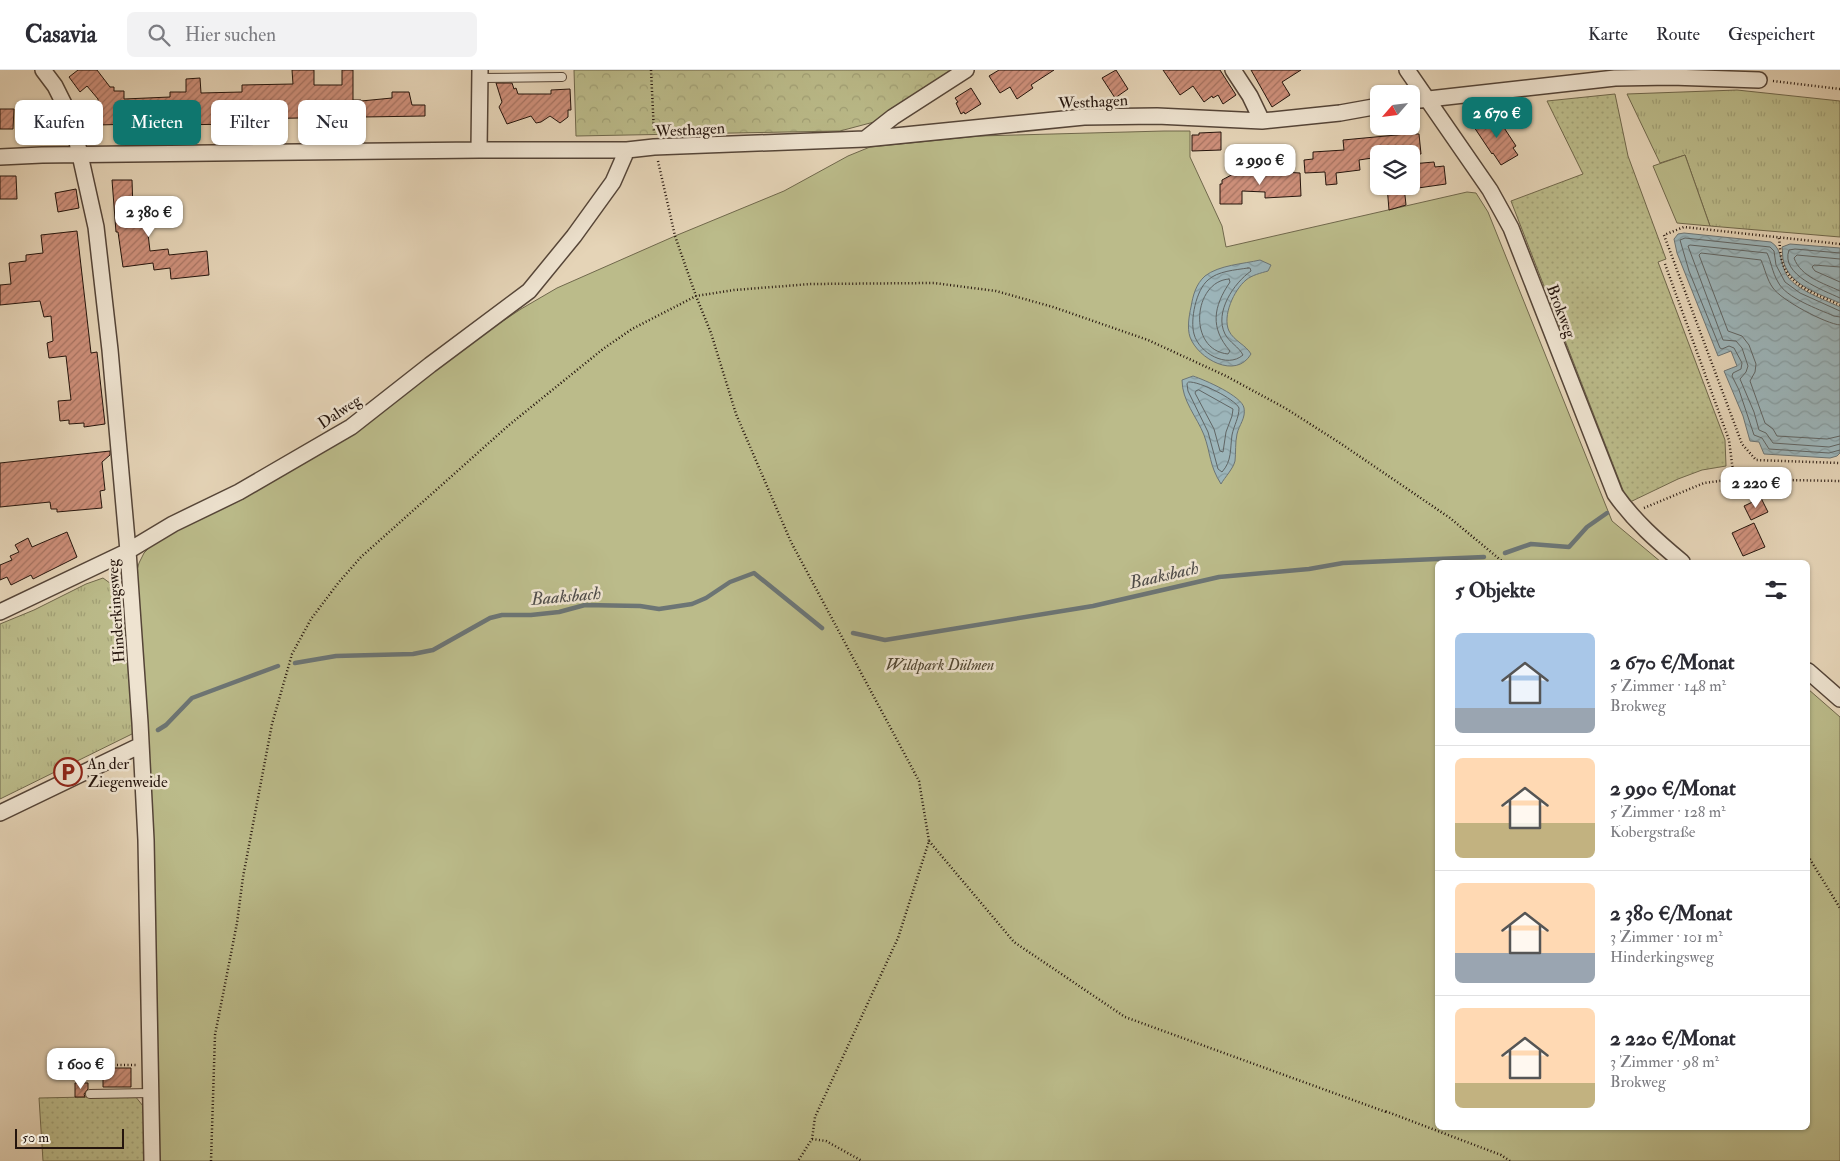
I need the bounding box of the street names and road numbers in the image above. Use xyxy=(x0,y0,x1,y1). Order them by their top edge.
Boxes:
street label: Westhagen xyxy=(1057,90,1129,114)
street label: Westhagen xyxy=(654,118,726,142)
street label: Brokweg xyxy=(1542,282,1581,342)
street label: Dalweg xyxy=(314,390,366,434)
street label: Hinderkingsweg xyxy=(102,557,130,663)

